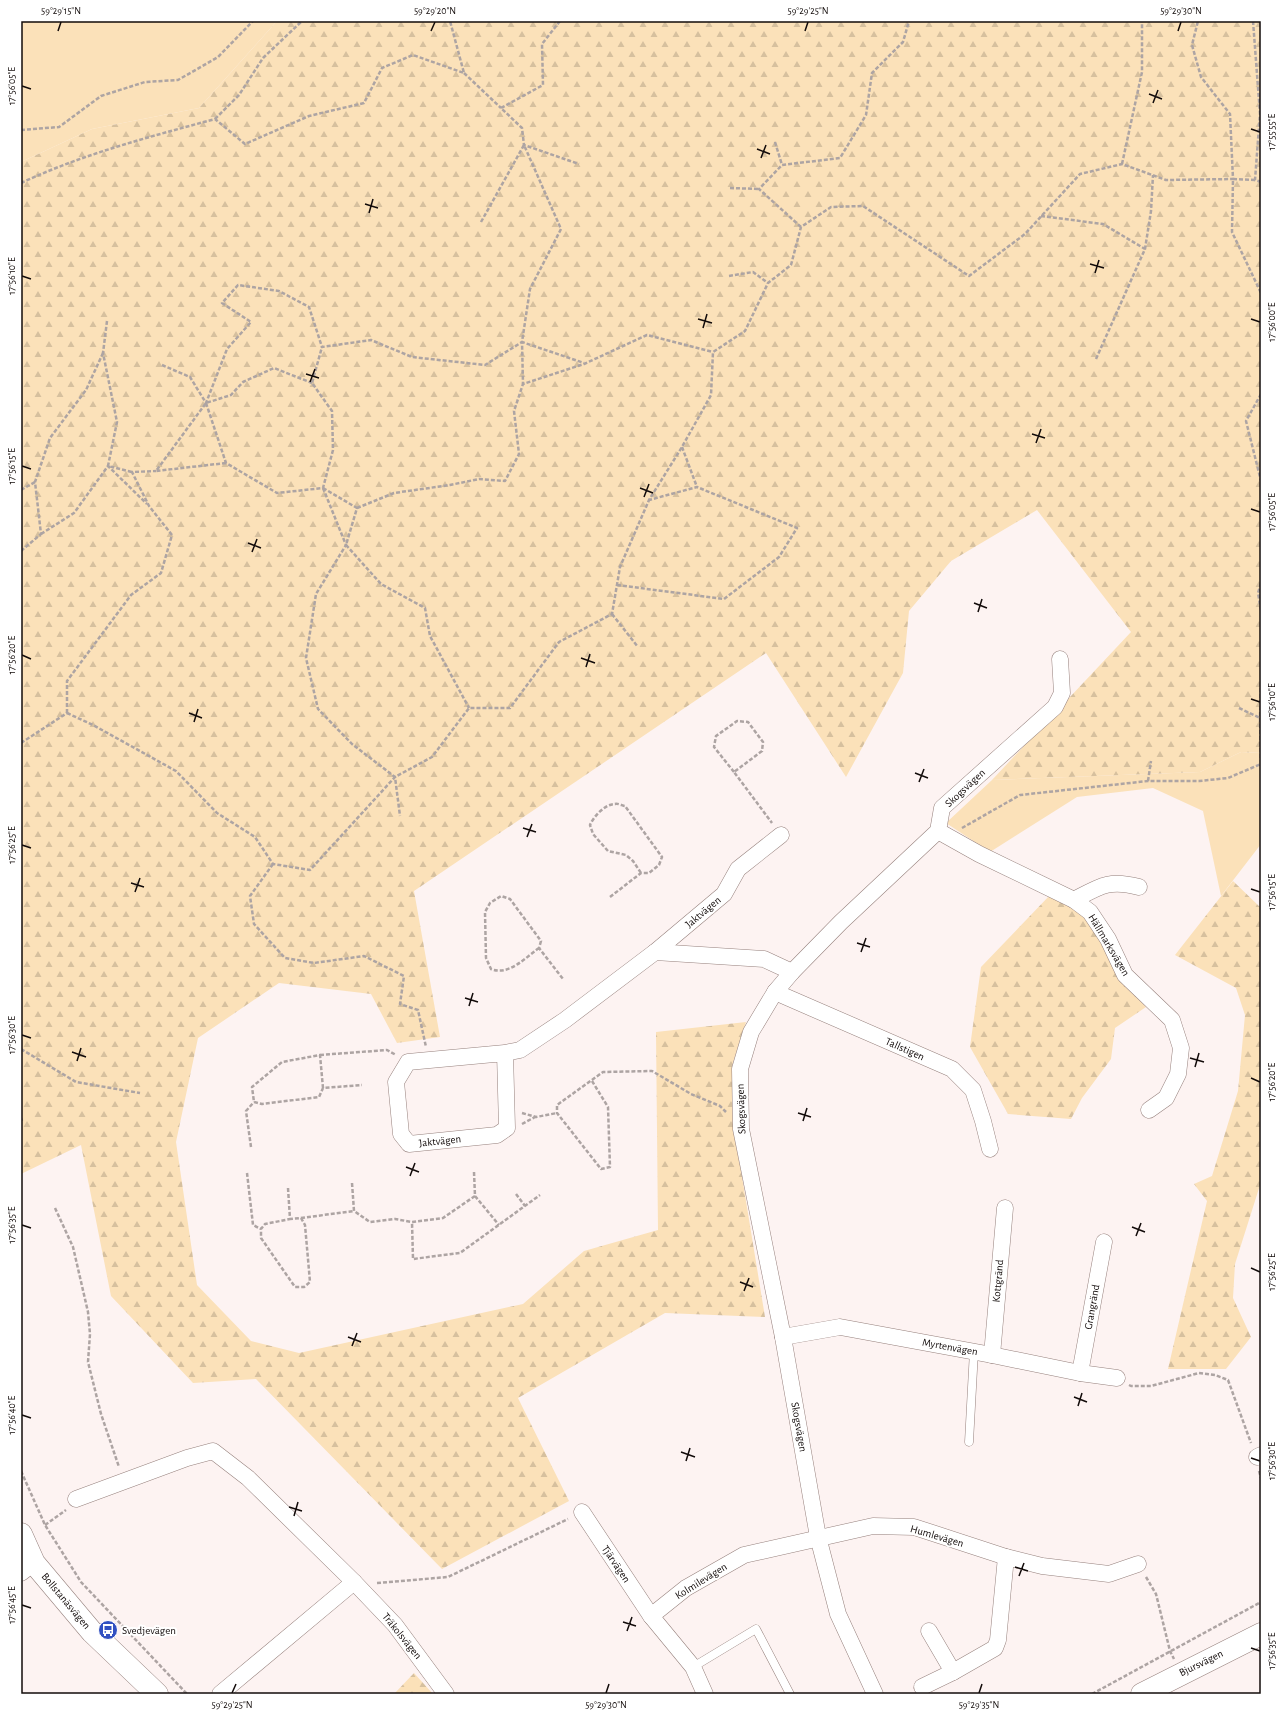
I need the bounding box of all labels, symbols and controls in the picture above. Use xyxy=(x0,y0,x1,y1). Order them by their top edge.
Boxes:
text: 59°29'15"N xyxy=(41,6,81,16)
text: 59°29'20"N xyxy=(414,6,456,16)
text: 59°29'25"N xyxy=(787,6,829,16)
text: 59°29'30"N xyxy=(1160,6,1202,16)
text: 17°56'05"E xyxy=(7,67,17,105)
text: 17°55'55"E xyxy=(1267,114,1277,150)
text: 17°56'10"E xyxy=(7,257,17,295)
text: 17°56'00"E xyxy=(1267,302,1277,342)
text: 17°56'15"E xyxy=(7,448,17,484)
text: 17°56'05"E xyxy=(1267,493,1277,531)
text: 17°56'20"E xyxy=(7,636,17,674)
text: 17°56'10"E xyxy=(1267,683,1277,721)
street label: Skogsvägen xyxy=(943,767,987,809)
text: 17°56'25"E xyxy=(7,826,17,864)
text: 17°56'15"E xyxy=(1267,874,1277,910)
street label: Jaktvägen xyxy=(683,894,723,930)
street label: Hällmarksvägen xyxy=(1086,912,1132,978)
text: 17°56'30"E xyxy=(7,1016,17,1054)
street label: Tallstigen xyxy=(884,1036,926,1062)
text: 17°56'20"E xyxy=(1267,1063,1277,1101)
street label: Skogsvägen xyxy=(735,1084,747,1134)
street label: Jaktvägen xyxy=(418,1133,462,1149)
text: 17°56'35"E xyxy=(7,1206,17,1244)
text: 17°56'25"E xyxy=(1267,1253,1277,1291)
street label: Kottgränd xyxy=(991,1259,1005,1303)
street label: Grangränd xyxy=(1083,1283,1101,1330)
street label: Myrtenvägen xyxy=(921,1337,979,1357)
text: 17°56'40"E xyxy=(7,1395,17,1434)
street label: Skogsvägen xyxy=(789,1401,809,1453)
text: 17°56'30"E xyxy=(1267,1442,1277,1480)
street label: Humlevägen xyxy=(909,1523,965,1549)
street label: Tjärvägen xyxy=(600,1543,632,1585)
street label: Kolmilevägen xyxy=(673,1561,729,1601)
street label: Bollstanäsvägen xyxy=(39,1571,93,1631)
text: 17°56'45"E xyxy=(7,1586,17,1624)
street label: Träkolsvägen xyxy=(380,1611,424,1661)
bus stop icon: Svedjevägen xyxy=(97,1619,119,1641)
place label: Svedjevägen xyxy=(122,1625,176,1636)
text: 17°56'35"E xyxy=(1267,1632,1277,1670)
street label: Bjursvägen xyxy=(1177,1648,1225,1678)
text: 59°29'25"N xyxy=(211,1700,253,1710)
text: 59°29'30"N xyxy=(585,1700,627,1710)
text: 59°29'35"N xyxy=(959,1700,999,1710)

